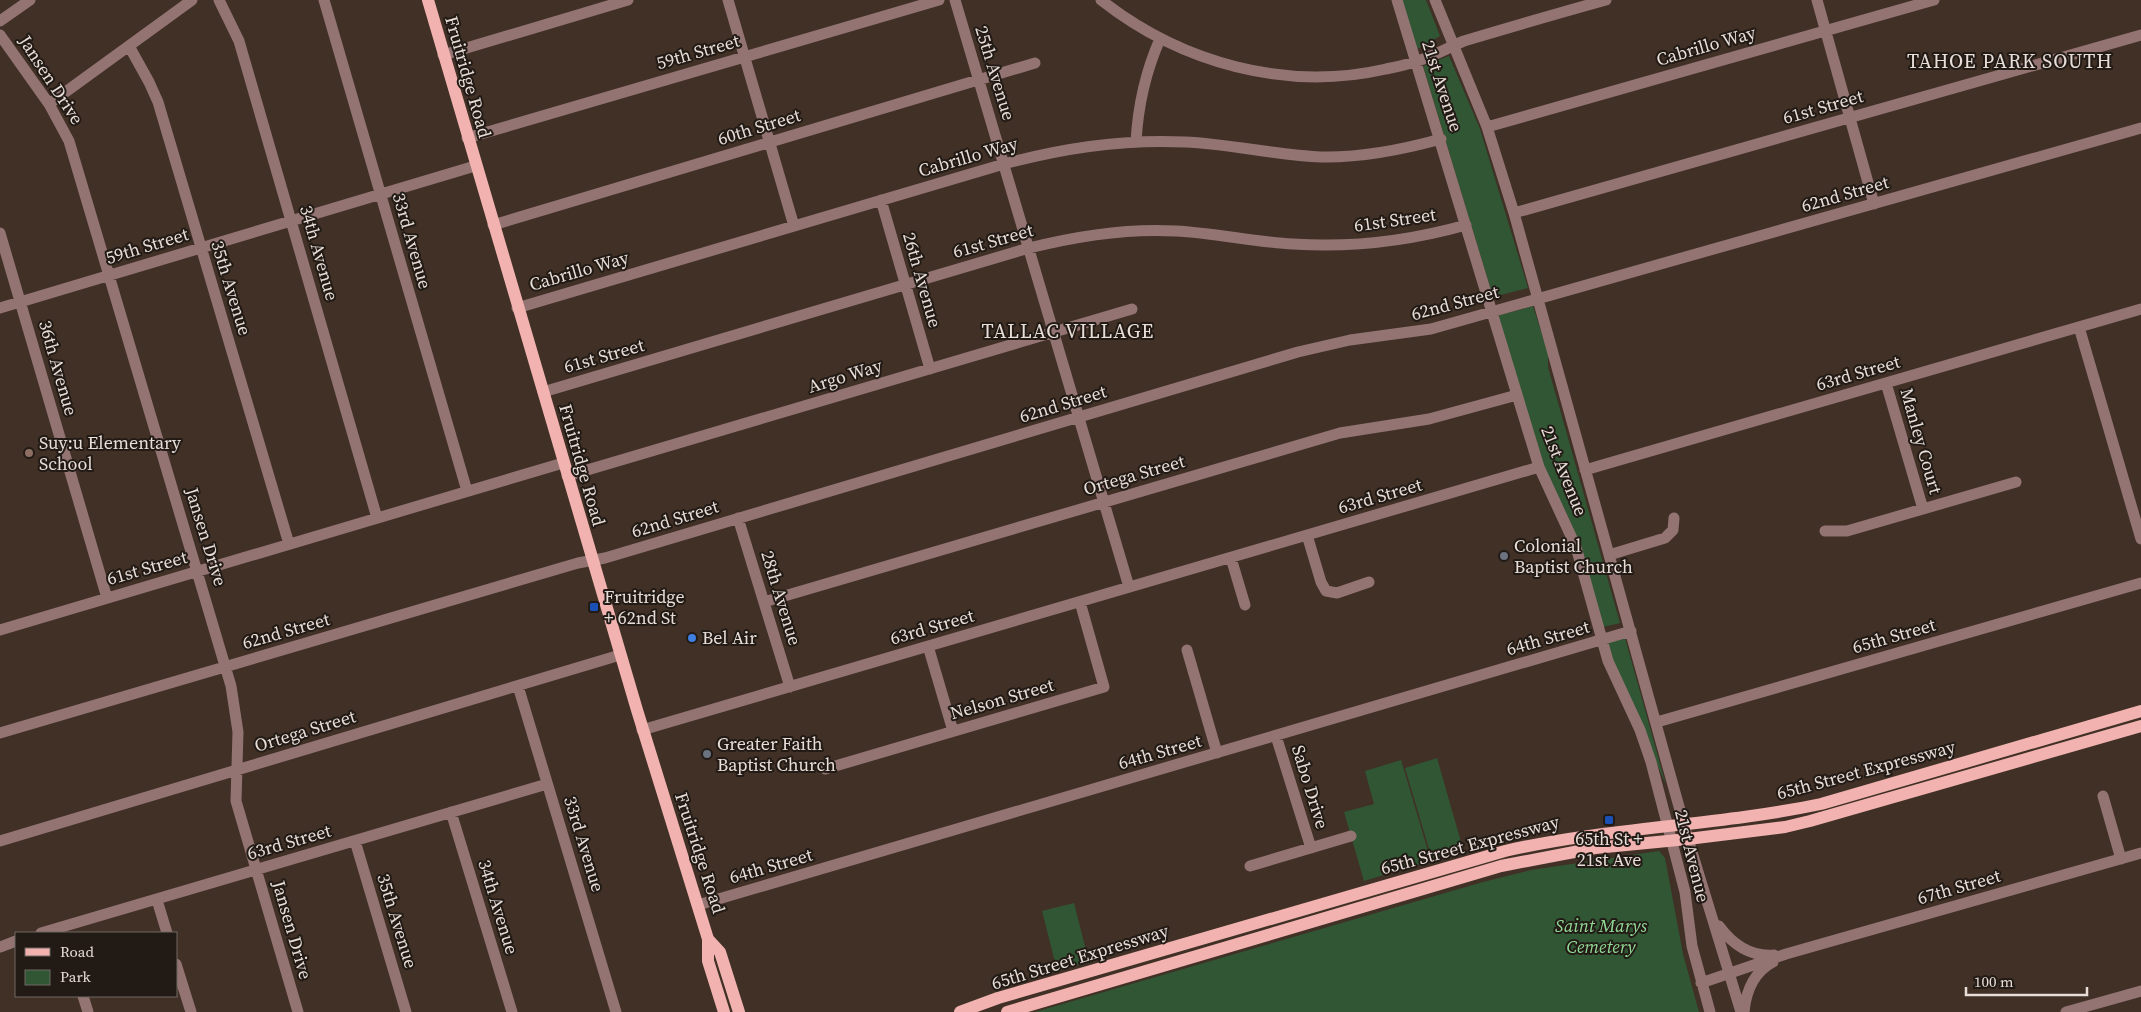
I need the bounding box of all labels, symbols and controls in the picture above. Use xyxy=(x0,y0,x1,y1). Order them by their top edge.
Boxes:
street label: Fruitridge Road xyxy=(439,13,498,141)
street label: Cabrillo Way xyxy=(1653,19,1759,72)
street label: 25th Avenue xyxy=(969,22,1022,123)
street label: 59th Street xyxy=(653,28,742,75)
street label: Jansen Drive xyxy=(13,29,90,129)
street label: 21st Avenue xyxy=(1416,37,1469,135)
district label: TAHOE PARK SOUTH xyxy=(1907,47,2113,75)
street label: 61st Street xyxy=(1780,83,1866,130)
street label: 60th Street xyxy=(714,102,803,151)
street label: Cabrillo Way xyxy=(915,130,1021,183)
street label: 62nd Street xyxy=(1798,169,1892,218)
street label: 33rd Avenue xyxy=(387,190,438,292)
street label: 61st Street xyxy=(1352,201,1438,238)
street label: 34th Avenue xyxy=(294,202,345,303)
street label: 61st Street xyxy=(950,217,1036,264)
street label: 59th Street xyxy=(102,221,191,270)
street label: 26th Avenue xyxy=(897,229,948,330)
street label: 35th Avenue xyxy=(205,237,258,338)
street label: Cabrillo Way xyxy=(526,244,632,297)
street label: 62nd Street xyxy=(1408,279,1502,326)
street label: 36th Avenue xyxy=(33,317,84,418)
district label: TALLAC VILLAGE xyxy=(982,317,1154,345)
street label: 61st Street xyxy=(561,332,647,379)
street label: 63rd Street xyxy=(1813,349,1903,396)
street label: Argo Way xyxy=(805,352,886,399)
street label: 62nd Street xyxy=(1016,378,1110,429)
street label: Manley Court xyxy=(1894,385,1949,497)
street label: Fruitridge Road xyxy=(553,401,612,529)
street label: 21st Avenue xyxy=(1535,422,1594,520)
place label: Suy:u Elementary School xyxy=(39,430,182,476)
marker: Suy:u Elementary School xyxy=(23,447,35,459)
street label: Ortega Street xyxy=(1080,448,1188,501)
street label: 63rd Street xyxy=(1335,472,1425,519)
street label: Jansen Drive xyxy=(179,484,233,589)
street label: 62nd Street xyxy=(628,493,722,544)
place label: Colonial Baptist Church xyxy=(1514,533,1633,579)
street label: 61st Street xyxy=(104,544,190,591)
street label: 28th Avenue xyxy=(755,547,808,648)
marker: Colonial Baptist Church xyxy=(1498,550,1510,562)
place label: Fruitridge + 62nd St xyxy=(604,584,685,630)
marker: Fruitridge + 62nd St xyxy=(588,601,600,613)
street label: 63rd Street xyxy=(887,603,977,650)
street label: 62nd Street xyxy=(239,606,333,655)
street label: 65th Street xyxy=(1849,612,1938,659)
street label: 64th Street xyxy=(1503,614,1592,661)
place label: Bel Air xyxy=(702,625,757,650)
marker: Bel Air xyxy=(686,632,698,644)
street label: Nelson Street xyxy=(947,672,1057,725)
street label: Ortega Street xyxy=(251,703,359,758)
street label: 64th Street xyxy=(1115,728,1204,775)
place label: Greater Faith Baptist Church xyxy=(717,731,836,777)
street label: 65th Street Expressway xyxy=(1774,733,1959,805)
street label: Sabo Drive xyxy=(1286,742,1335,832)
marker: Greater Faith Baptist Church xyxy=(701,748,713,760)
street label: Fruitridge Road xyxy=(669,789,732,916)
street label: 33rd Avenue xyxy=(558,793,611,895)
street label: 21st Avenue xyxy=(1669,807,1716,905)
street label: 65th Street Expressway xyxy=(1378,808,1563,880)
marker: 65th St + 21st Ave xyxy=(1603,814,1615,826)
street label: 63rd Street xyxy=(244,818,334,865)
place label: 65th St + 21st Ave xyxy=(1575,826,1643,872)
street label: 64th Street xyxy=(726,842,815,889)
street label: 34th Avenue xyxy=(472,856,525,957)
street label: 67th Street xyxy=(1914,863,2003,910)
street label: 35th Avenue xyxy=(371,870,424,971)
street label: Jansen Drive xyxy=(266,877,319,982)
park label: Saint Marys Cemetery xyxy=(1555,913,1647,959)
street label: 65th Street Expressway xyxy=(988,917,1172,995)
legend xyxy=(15,932,178,997)
text: Road xyxy=(60,941,94,962)
scale bar xyxy=(1966,964,2087,996)
text: Park xyxy=(60,966,92,987)
text: 100 m xyxy=(1974,971,2014,992)

